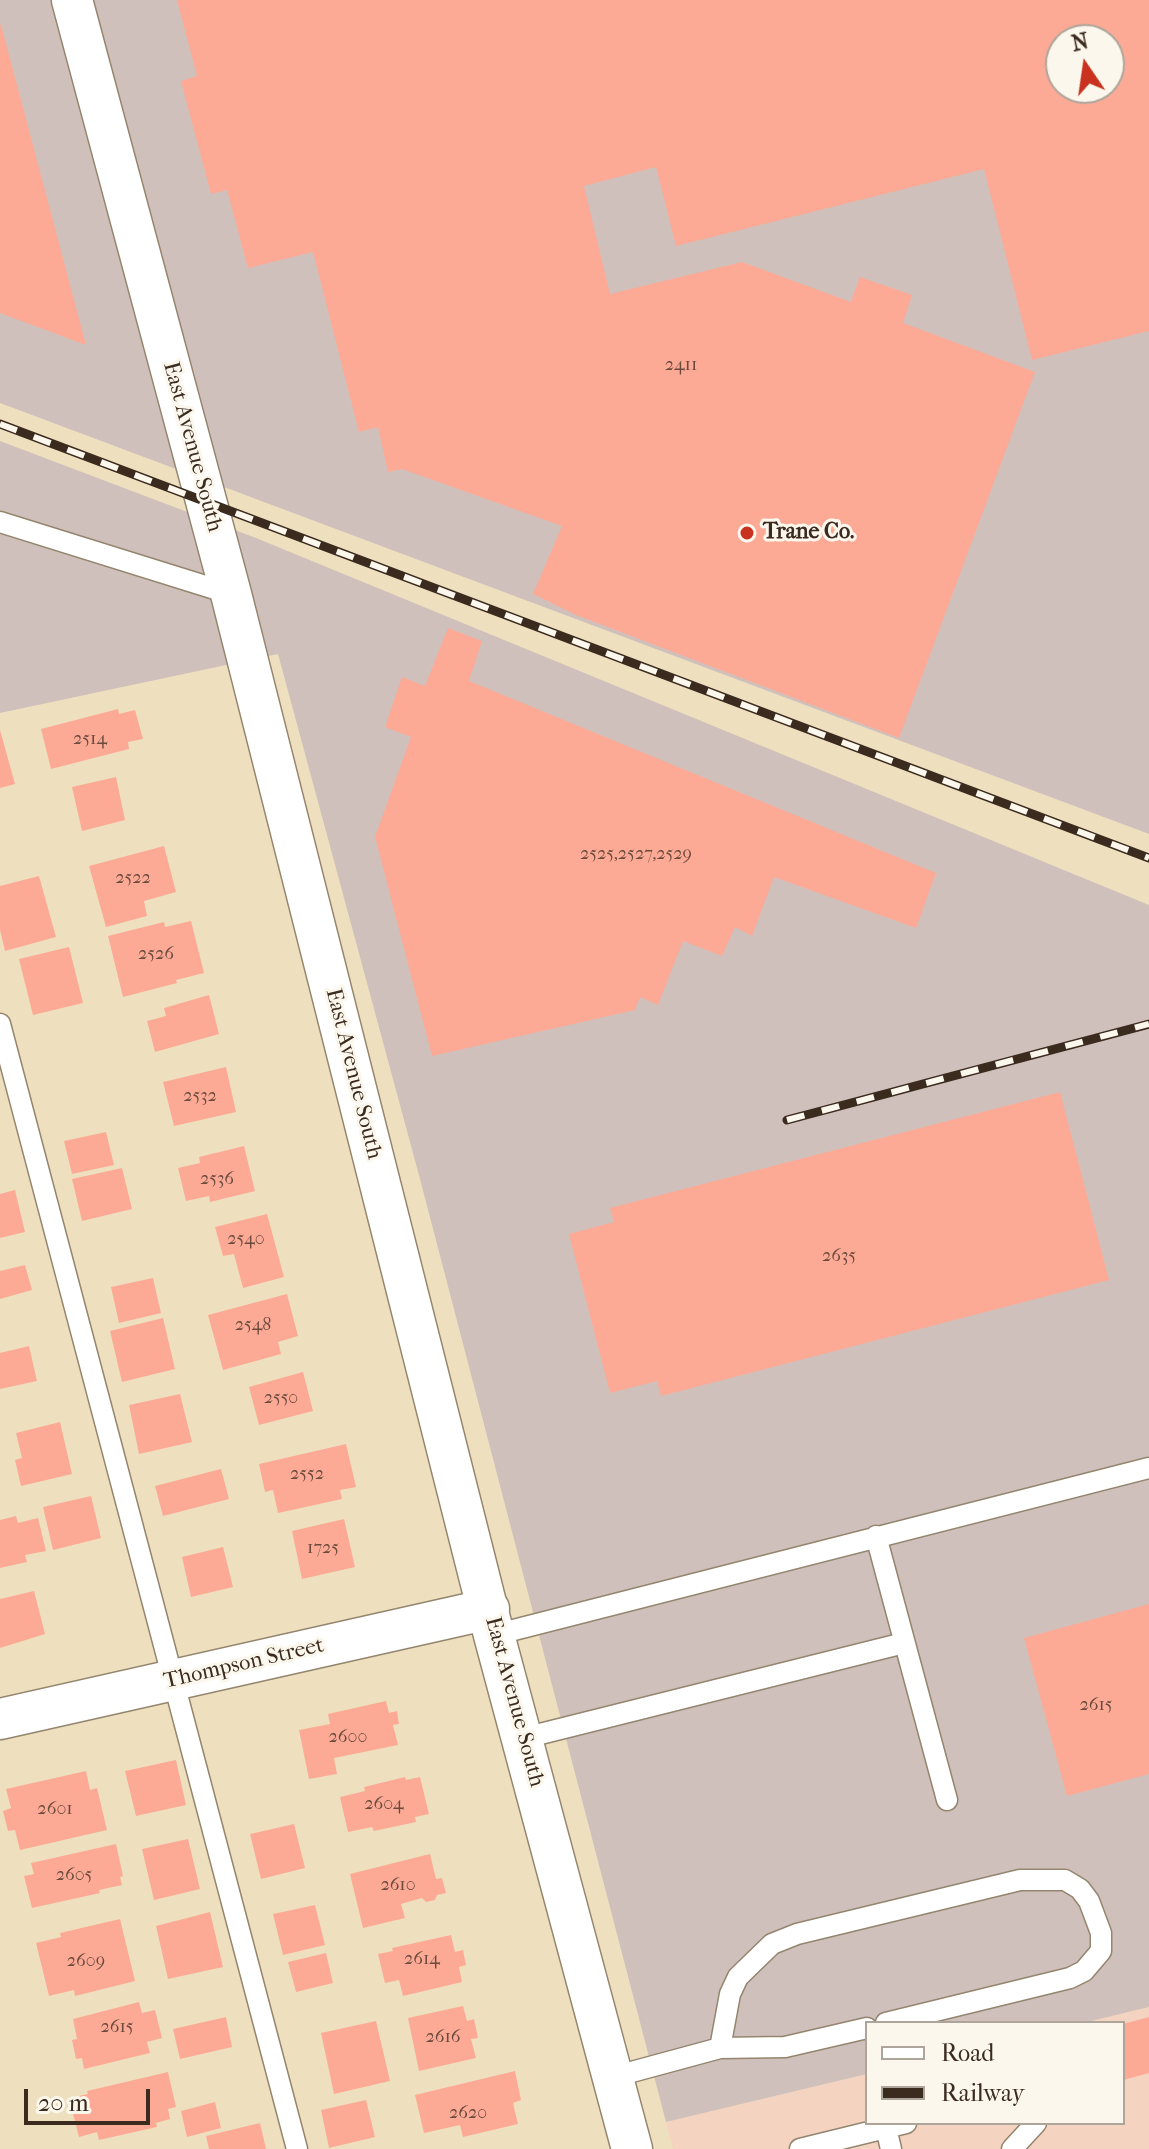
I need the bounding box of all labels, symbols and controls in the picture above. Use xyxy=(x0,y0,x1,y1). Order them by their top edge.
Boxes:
north arrow xyxy=(1045,24,1125,104)
text: N xyxy=(1069,28,1091,57)
house number: 2411 xyxy=(665,355,697,377)
street label: East Avenue South xyxy=(157,359,227,535)
place label: Trane Co. xyxy=(763,520,854,546)
marker: Trane Co. xyxy=(738,524,756,542)
house number: 2514 xyxy=(73,729,107,751)
house number: 2525,2527,2529 xyxy=(580,844,692,866)
house number: 2522 xyxy=(115,868,151,890)
house number: 2526 xyxy=(138,944,174,966)
street label: East Avenue South xyxy=(319,986,387,1162)
house number: 2532 xyxy=(183,1086,217,1108)
house number: 2536 xyxy=(200,1169,234,1191)
house number: 2540 xyxy=(227,1229,265,1251)
house number: 2635 xyxy=(822,1246,856,1268)
house number: 2548 xyxy=(235,1315,271,1337)
house number: 2550 xyxy=(264,1388,298,1410)
house number: 2552 xyxy=(290,1464,324,1486)
house number: 1725 xyxy=(307,1538,339,1560)
street label: East Avenue South xyxy=(479,1614,549,1790)
street label: Thompson Street xyxy=(161,1633,327,1695)
house number: 2615 xyxy=(1079,1695,1113,1717)
house number: 2600 xyxy=(329,1727,367,1749)
house number: 2604 xyxy=(364,1794,404,1816)
house number: 2601 xyxy=(37,1799,73,1821)
house number: 2605 xyxy=(56,1865,92,1887)
house number: 2610 xyxy=(380,1875,416,1897)
house number: 2614 xyxy=(404,1949,440,1971)
house number: 2609 xyxy=(67,1951,105,1973)
house number: 2615 xyxy=(100,2017,134,2039)
legend xyxy=(865,2021,1125,2125)
house number: 2616 xyxy=(426,2027,460,2049)
text: Road xyxy=(941,2039,994,2067)
scale bar xyxy=(28,2073,154,2123)
text: Railway xyxy=(941,2079,1024,2107)
text: 20 m xyxy=(38,2089,89,2117)
house number: 2620 xyxy=(449,2103,487,2125)

